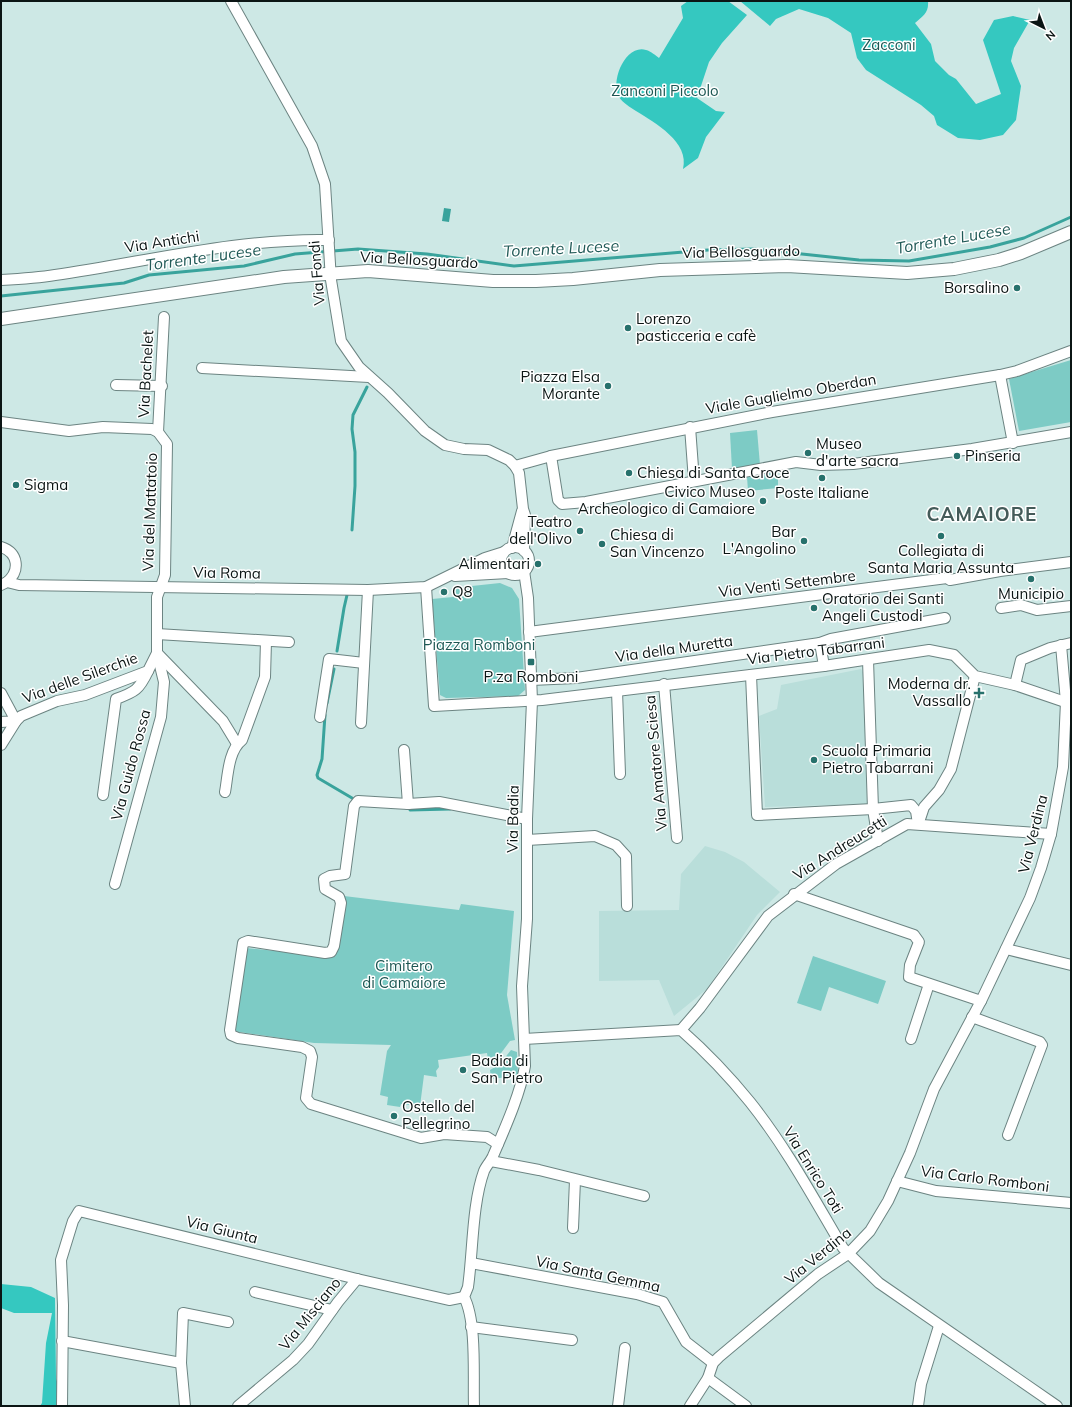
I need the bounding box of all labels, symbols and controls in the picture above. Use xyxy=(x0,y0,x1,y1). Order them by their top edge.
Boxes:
north arrow xyxy=(1024,8,1064,48)
text: N xyxy=(1043,27,1058,43)
park label: Zacconi xyxy=(862,35,916,54)
park label: Zanconi Piccolo xyxy=(611,81,719,100)
water label: Torrente Lucese xyxy=(894,218,1012,258)
street label: Via Antichi xyxy=(123,226,201,257)
water label: Torrente Lucese xyxy=(502,235,620,261)
water label: Torrente Lucese xyxy=(144,239,262,275)
street label: Via Fondi xyxy=(304,240,329,306)
street label: Via Bellosguardo xyxy=(682,241,800,262)
street label: Via Bellosguardo xyxy=(360,247,478,272)
place label: Borsalino xyxy=(944,278,1009,297)
marker: Borsalino xyxy=(1012,283,1022,293)
place label: Lorenzo pasticceria e cafè xyxy=(636,309,756,345)
marker: Lorenzo pasticceria e cafè xyxy=(623,323,633,333)
street label: Via Bachelet xyxy=(134,330,157,418)
place label: Piazza Elsa Morante xyxy=(520,367,600,403)
street label: Viale Guglielmo Oberdan xyxy=(704,369,878,418)
marker: Piazza Elsa Morante xyxy=(603,381,613,391)
place label: Museo d'arte sacra xyxy=(816,434,899,470)
place label: Pinseria xyxy=(965,446,1021,465)
marker: Museo d'arte sacra xyxy=(803,448,813,458)
marker: Pinseria xyxy=(952,451,962,461)
street label: Via del Mattatoio xyxy=(138,452,161,572)
place label: Chiesa di Santa Croce xyxy=(637,463,790,482)
marker: Chiesa di Santa Croce xyxy=(624,468,634,478)
marker: Poste Italiane xyxy=(817,473,827,483)
place label: Sigma xyxy=(24,475,68,494)
marker: Sigma xyxy=(11,480,21,490)
place label: Civico Museo Archeologico di Camaiore xyxy=(578,482,755,518)
place label: Poste Italiane xyxy=(775,483,869,502)
marker: Civico Museo Archeologico di Camaiore xyxy=(758,496,768,506)
district label: CAMAIORE xyxy=(927,502,1037,526)
place label: Teatro dell'Olivo xyxy=(509,512,572,548)
place label: Bar L'Angolino xyxy=(723,522,797,558)
place label: Chiesa di San Vincenzo xyxy=(610,525,704,561)
marker: Teatro dell'Olivo xyxy=(575,526,585,536)
marker: Collegiata di Santa Maria Assunta xyxy=(936,531,946,541)
marker: Bar L'Angolino xyxy=(799,536,809,546)
marker: Chiesa di San Vincenzo xyxy=(597,539,607,549)
place label: Collegiata di Santa Maria Assunta xyxy=(868,541,1014,577)
place label: Alimentari xyxy=(458,554,530,573)
marker: Alimentari xyxy=(533,559,543,569)
street label: Via Roma xyxy=(193,562,261,583)
street label: Via Venti Settembre xyxy=(717,566,856,601)
marker: Municipio xyxy=(1026,574,1036,584)
place label: Q8 xyxy=(452,582,473,601)
place label: Municipio xyxy=(998,584,1064,603)
marker: Q8 xyxy=(439,587,449,597)
place label: Oratorio dei Santi Angeli Custodi xyxy=(822,589,944,625)
marker: Oratorio dei Santi Angeli Custodi xyxy=(809,603,819,613)
street label: Via della Muretta xyxy=(614,631,734,666)
street label: Via Pietro Tabarrani xyxy=(746,633,886,668)
park label: Piazza Romboni xyxy=(423,635,535,654)
street label: Via delle Silerchie xyxy=(20,648,140,707)
marker: P.za Romboni xyxy=(526,657,536,667)
place label: P.za Romboni xyxy=(484,667,578,686)
place label: Moderna dr. Vassallo xyxy=(888,674,971,710)
marker: Moderna dr. Vassallo xyxy=(974,688,984,698)
street label: Via Amatore Sciesa xyxy=(640,694,671,832)
street label: Via Guido Rossa xyxy=(107,707,154,823)
place label: Scuola Primaria Pietro Tabarrani xyxy=(822,741,934,777)
marker: Scuola Primaria Pietro Tabarrani xyxy=(809,755,819,765)
street label: Via Badia xyxy=(502,785,523,853)
street label: Via Verdina xyxy=(1014,793,1051,875)
street label: Via Andreucetti xyxy=(789,811,890,884)
park label: Cimitero di Camaiore xyxy=(362,956,446,992)
place label: Badia di San Pietro xyxy=(471,1051,543,1087)
marker: Badia di San Pietro xyxy=(458,1065,468,1075)
place label: Ostello del Pellegrino xyxy=(402,1097,475,1133)
marker: Ostello del Pellegrino xyxy=(389,1111,399,1121)
street label: Via Enrico Toti xyxy=(779,1123,848,1217)
street label: Via Carlo Romboni xyxy=(920,1161,1050,1196)
street label: Via Giunta xyxy=(184,1211,260,1248)
street label: Via Verdina xyxy=(780,1223,855,1288)
street label: Via Santa Gemma xyxy=(534,1251,662,1296)
street label: Via Misciano xyxy=(274,1273,345,1354)

